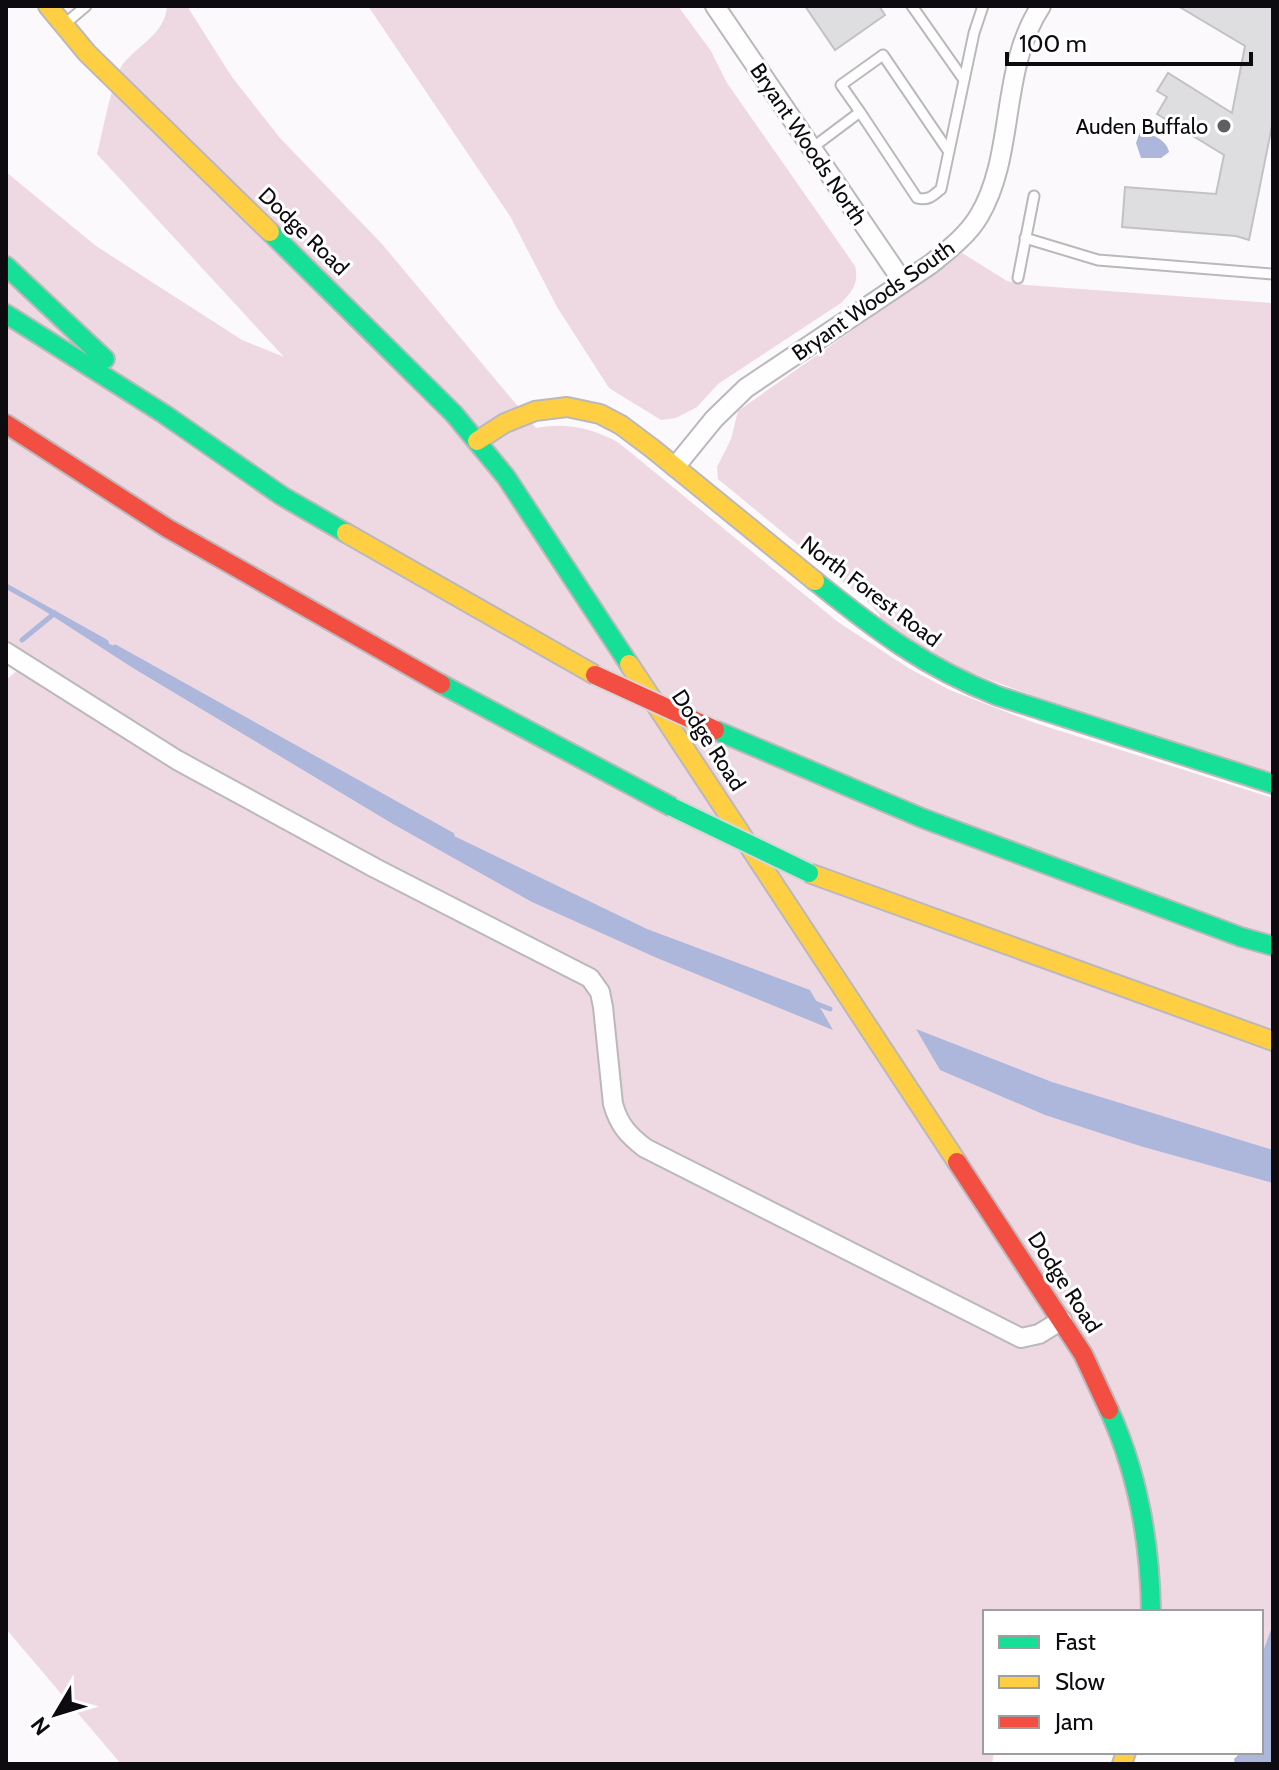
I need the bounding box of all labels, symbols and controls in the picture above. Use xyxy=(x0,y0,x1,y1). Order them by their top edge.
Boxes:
scale bar xyxy=(1007,16,1251,66)
text: 100 m xyxy=(1019,29,1087,58)
street label: Bryant Woods North xyxy=(744,58,873,231)
place label: Auden Buffalo xyxy=(1076,113,1208,140)
marker: Auden Buffalo xyxy=(1215,117,1233,135)
street label: Dodge Road xyxy=(253,182,354,281)
street label: Bryant Woods South xyxy=(787,234,960,367)
street label: North Forest Road xyxy=(795,530,946,653)
street label: Dodge Road xyxy=(666,685,751,796)
street label: Dodge Road xyxy=(1022,1227,1107,1338)
legend xyxy=(983,1610,1263,1754)
text: Fast xyxy=(1055,1627,1096,1656)
text: Slow xyxy=(1055,1667,1105,1696)
north arrow xyxy=(16,1674,96,1754)
text: Jam xyxy=(1054,1707,1093,1736)
text: N xyxy=(25,1712,56,1740)

